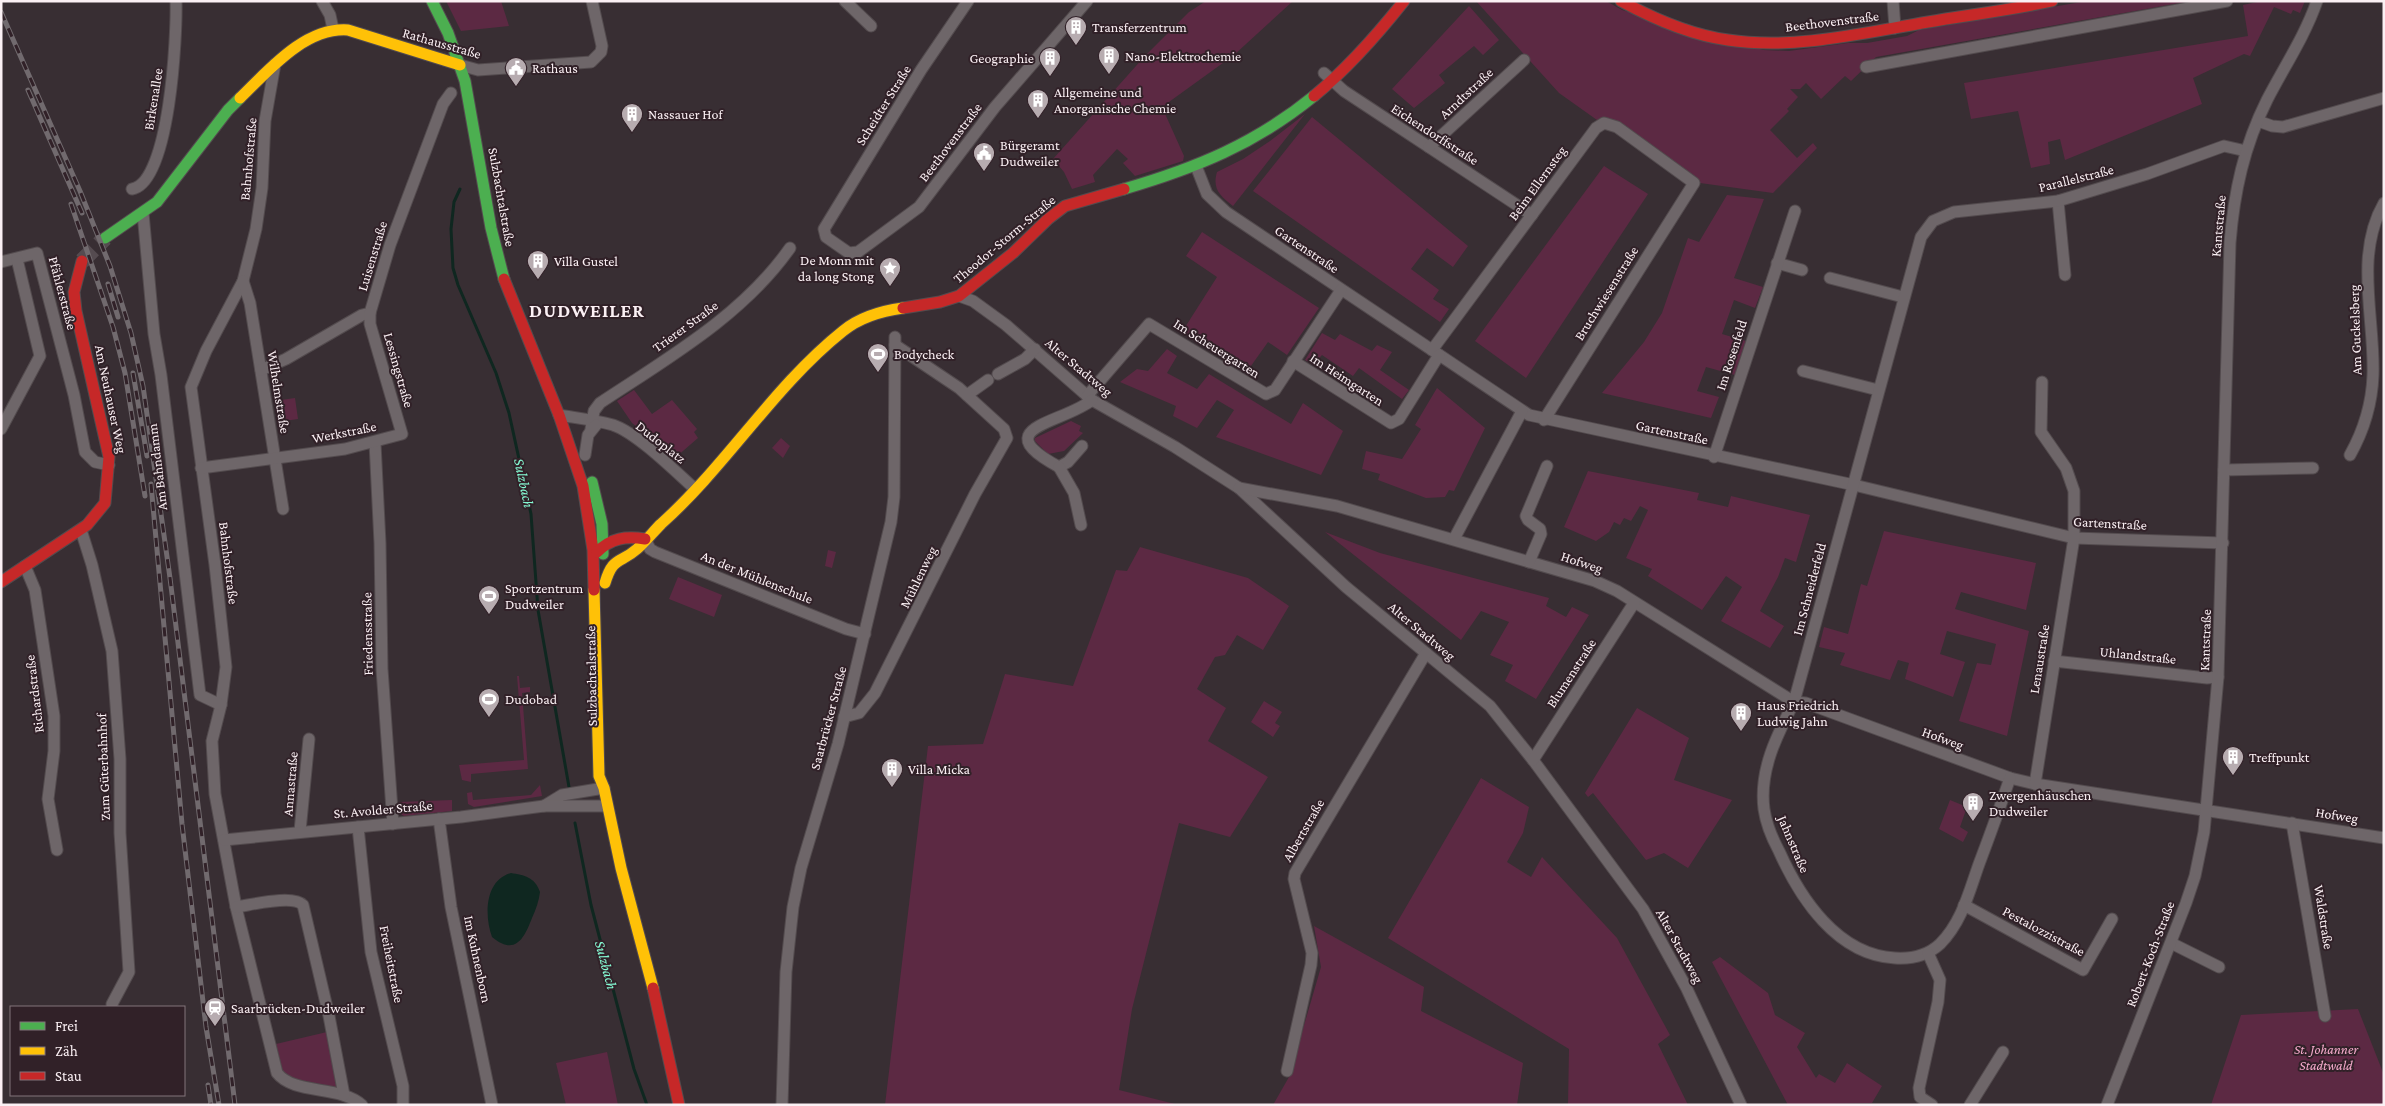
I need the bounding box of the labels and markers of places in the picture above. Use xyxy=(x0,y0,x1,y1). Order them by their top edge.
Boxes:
building icon: Transferzentrum xyxy=(1064,15,1088,46)
place label: Transferzentrum xyxy=(1092,19,1187,35)
building icon: Nano-Elektrochemie xyxy=(1097,44,1121,75)
building icon: Geographie xyxy=(1038,46,1062,77)
place label: Nano-Elektrochemie xyxy=(1125,48,1241,64)
place label: Geographie xyxy=(969,50,1034,66)
public building icon: Rathaus xyxy=(504,56,528,87)
place label: Rathaus xyxy=(532,60,578,76)
place label: Allgemeine und Anorganische Chemie xyxy=(1054,84,1176,116)
building icon: Allgemeine und Anorganische Chemie xyxy=(1026,88,1050,119)
building icon: Nassauer Hof xyxy=(620,102,644,133)
place label: Nassauer Hof xyxy=(648,106,723,122)
place label: Bürgeramt Dudweiler xyxy=(1000,137,1060,169)
public building icon: Bürgeramt Dudweiler xyxy=(972,141,996,172)
building icon: Villa Gustel xyxy=(526,249,550,280)
place label: De Monn mit da long Stong xyxy=(798,252,874,284)
place label: Villa Gustel xyxy=(554,253,618,269)
place icon: De Monn mit da long Stong xyxy=(878,256,902,287)
sports icon: Bodycheck xyxy=(866,342,890,373)
place label: Bodycheck xyxy=(894,346,954,362)
place label: Sportzentrum Dudweiler xyxy=(505,580,583,612)
sports icon: Sportzentrum Dudweiler xyxy=(477,584,501,615)
sports icon: Dudobad xyxy=(477,687,501,718)
place label: Dudobad xyxy=(505,691,558,707)
place label: Haus Friedrich Ludwig Jahn xyxy=(1757,697,1840,729)
building icon: Haus Friedrich Ludwig Jahn xyxy=(1729,701,1753,732)
building icon: Treffpunkt xyxy=(2221,745,2245,776)
place label: Treffpunkt xyxy=(2249,749,2310,765)
building icon: Villa Micka xyxy=(880,757,904,788)
place label: Villa Micka xyxy=(908,761,971,777)
place label: Zwergenhäuschen Dudweiler xyxy=(1989,787,2092,819)
building icon: Zwergenhäuschen Dudweiler xyxy=(1961,791,1985,822)
station icon: Saarbrücken-Dudweiler xyxy=(203,996,227,1027)
place label: Saarbrücken-Dudweiler xyxy=(231,1000,365,1016)

